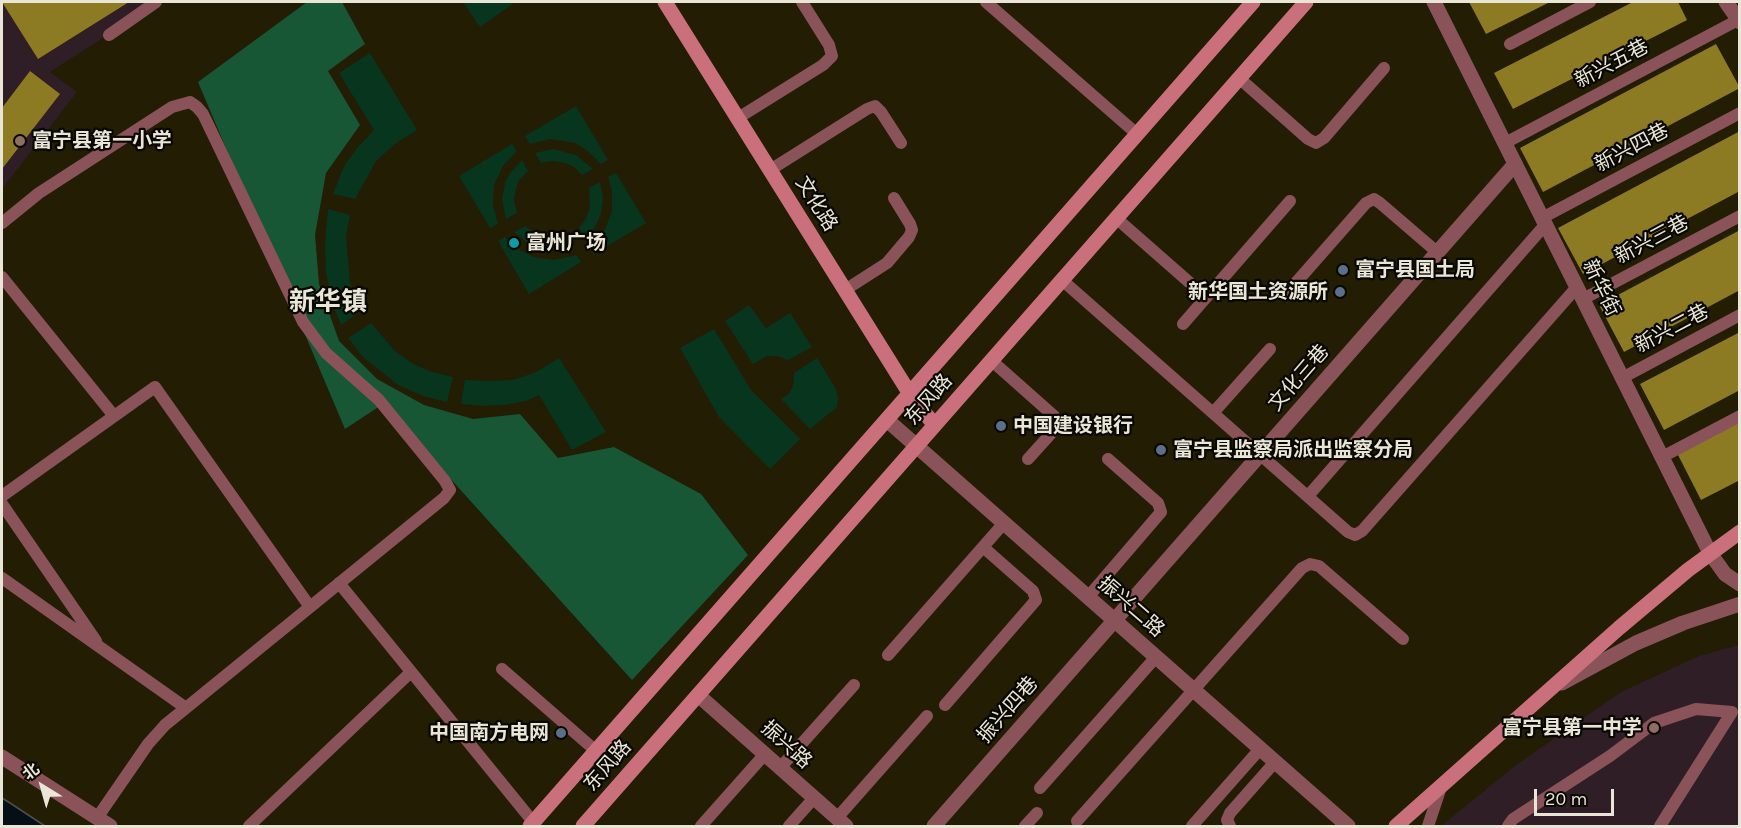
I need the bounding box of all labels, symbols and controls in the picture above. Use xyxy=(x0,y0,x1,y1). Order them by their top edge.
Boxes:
street label: 新兴五巷 xyxy=(1571,35,1653,93)
street label: 新兴四巷 xyxy=(1591,119,1673,177)
place label: 富宁县第一小学 xyxy=(32,129,172,153)
marker: 富宁县第一小学 xyxy=(13,134,27,148)
street label: 文化路 xyxy=(790,172,842,236)
street label: 新兴三巷 xyxy=(1611,211,1693,269)
place label: 富州广场 xyxy=(526,231,606,255)
marker: 富州广场 xyxy=(507,236,521,250)
street label: 新华街 xyxy=(1577,256,1625,320)
place label: 富宁县国土局 xyxy=(1355,258,1475,282)
marker: 富宁县国土局 xyxy=(1336,263,1350,277)
place label: 新华国土资源所 xyxy=(1188,280,1328,304)
marker: 新华国土资源所 xyxy=(1333,285,1347,299)
district label: 新华镇 xyxy=(289,287,367,319)
street label: 新兴二巷 xyxy=(1631,300,1713,358)
street label: 文化三巷 xyxy=(1264,340,1334,416)
street label: 东风路 xyxy=(900,369,958,431)
place label: 中国建设银行 xyxy=(1013,414,1133,438)
marker: 中国建设银行 xyxy=(994,419,1008,433)
place label: 富宁县监察局派出监察分局 xyxy=(1173,438,1413,462)
marker: 富宁县监察局派出监察分局 xyxy=(1154,443,1168,457)
street label: 振兴二路 xyxy=(1093,572,1169,642)
street label: 振兴四巷 xyxy=(973,672,1043,748)
street label: 振兴路 xyxy=(756,716,816,774)
place label: 富宁县第一中学 xyxy=(1502,716,1642,740)
place label: 中国南方电网 xyxy=(429,721,549,745)
marker: 富宁县第一中学 xyxy=(1647,721,1661,735)
marker: 中国南方电网 xyxy=(554,726,568,740)
street label: 东风路 xyxy=(579,735,637,797)
north arrow xyxy=(12,756,72,816)
text: 北 xyxy=(19,759,43,784)
scale bar xyxy=(1537,777,1616,815)
text: 20 m xyxy=(1545,788,1587,810)

